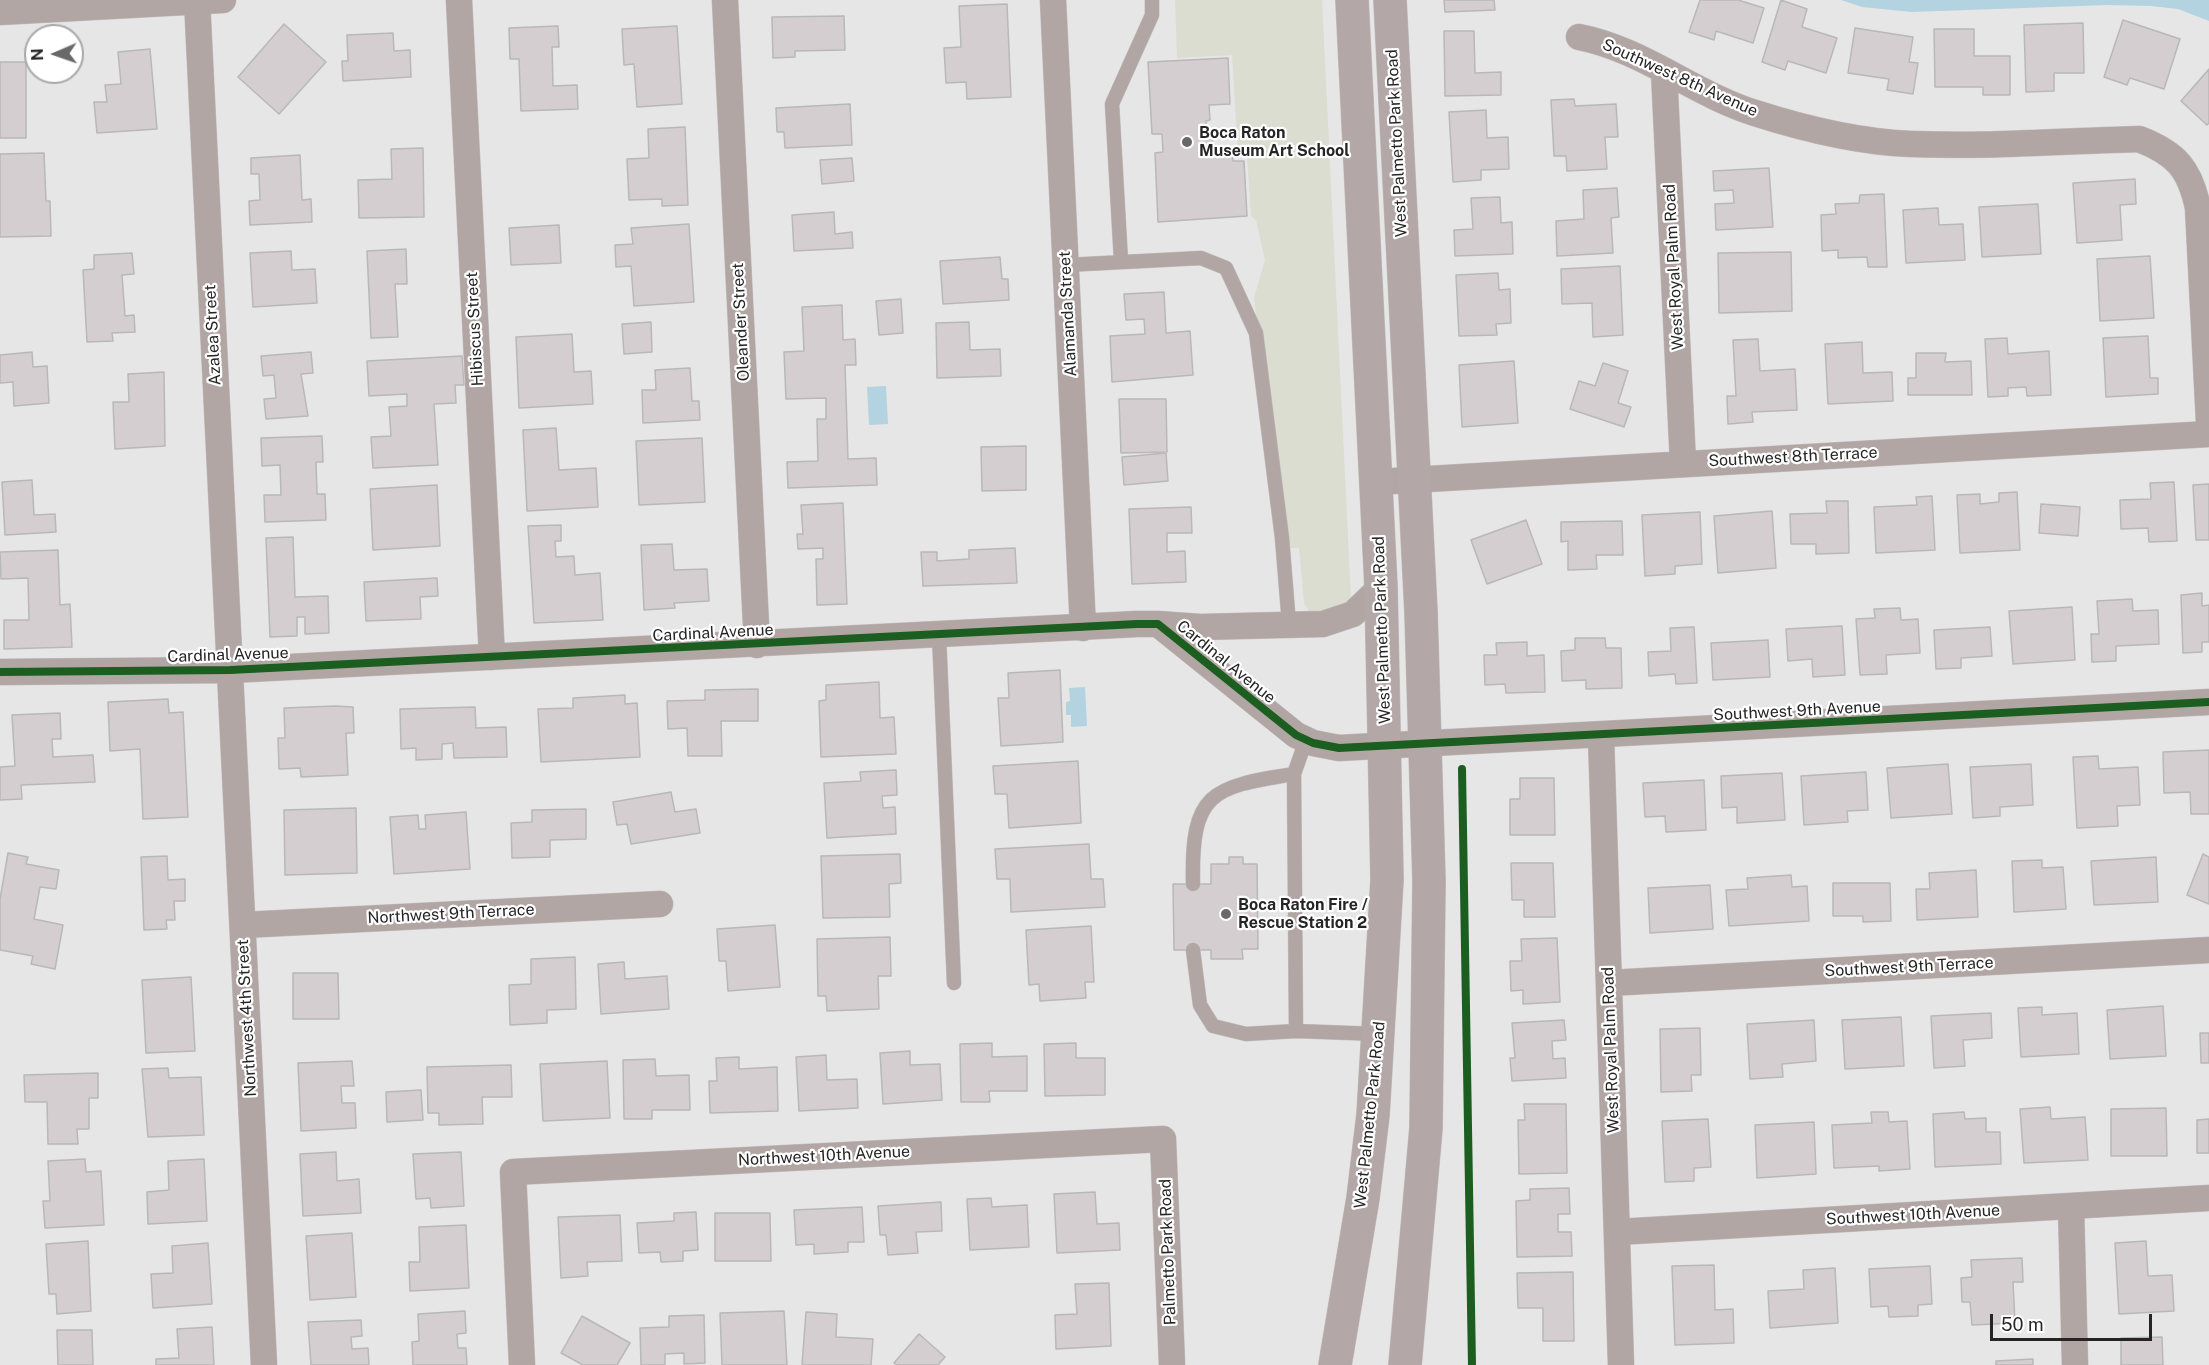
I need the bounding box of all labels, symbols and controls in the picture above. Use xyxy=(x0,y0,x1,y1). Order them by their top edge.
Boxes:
north arrow xyxy=(24,24,84,84)
street label: Southwest 8th Avenue xyxy=(1599,35,1761,121)
text: N xyxy=(28,48,47,61)
street label: West Palmetto Park Road xyxy=(1382,49,1412,237)
place label: Boca Raton Museum Art School xyxy=(1199,123,1350,161)
marker: Boca Raton Museum Art School xyxy=(1180,135,1194,149)
street label: West Royal Palm Road xyxy=(1660,183,1688,351)
street label: Alamanda Street xyxy=(1055,251,1081,377)
street label: Oleander Street xyxy=(728,262,754,382)
street label: Hibiscus Street xyxy=(462,271,488,387)
street label: Azalea Street xyxy=(201,284,225,386)
street label: Southwest 8th Terrace xyxy=(1708,443,1878,471)
street label: West Palmetto Park Road xyxy=(1369,536,1395,724)
street label: Cardinal Avenue xyxy=(1173,616,1279,708)
street label: Cardinal Avenue xyxy=(652,620,774,646)
street label: Cardinal Avenue xyxy=(167,643,289,667)
street label: Southwest 9th Avenue xyxy=(1713,697,1881,725)
place label: Boca Raton Fire / Rescue Station 2 xyxy=(1238,895,1368,933)
street label: Northwest 9th Terrace xyxy=(367,900,535,928)
marker: Boca Raton Fire / Rescue Station 2 xyxy=(1219,907,1233,921)
street label: Northwest 4th Street xyxy=(233,939,261,1097)
street label: Southwest 9th Terrace xyxy=(1824,953,1994,981)
street label: West Royal Palm Road xyxy=(1599,967,1623,1133)
street label: West Palmetto Park Road xyxy=(1351,1020,1389,1210)
street label: Northwest 10th Avenue xyxy=(738,1142,910,1170)
street label: Palmetto Park Road xyxy=(1156,1178,1180,1326)
street label: Southwest 10th Avenue xyxy=(1826,1201,2000,1229)
scale bar xyxy=(1993,1302,2155,1340)
text: 50 m xyxy=(2001,1314,2044,1335)

